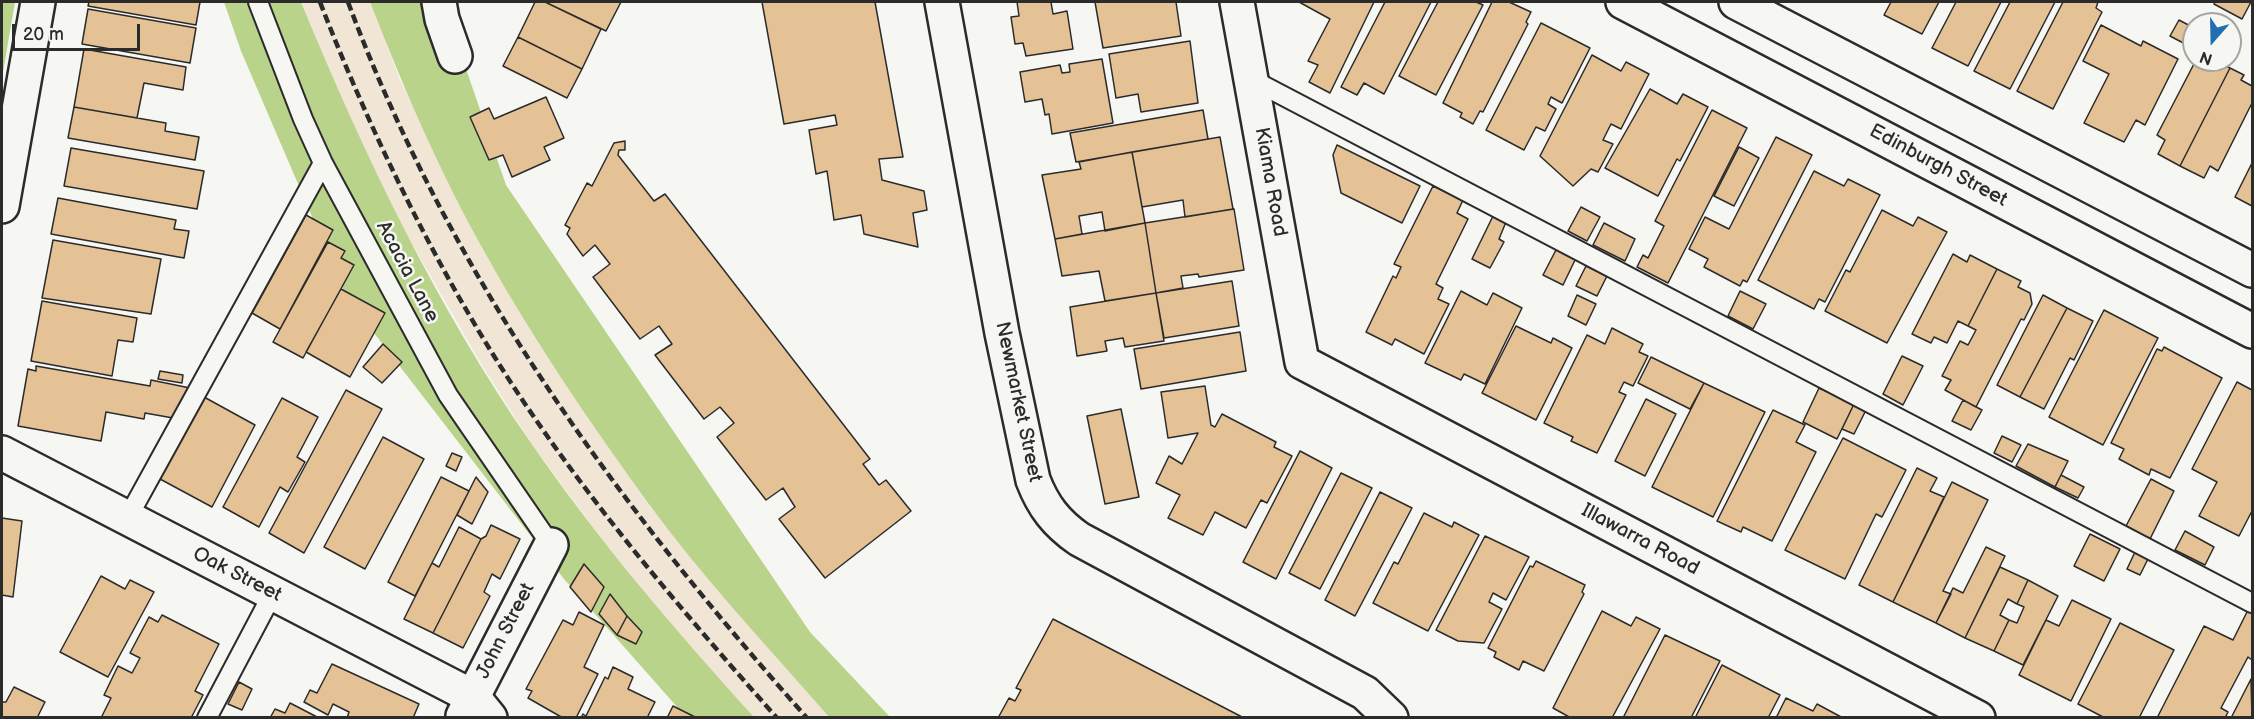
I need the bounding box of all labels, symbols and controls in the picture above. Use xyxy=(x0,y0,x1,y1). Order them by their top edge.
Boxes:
scale bar xyxy=(15,12,142,50)
north arrow xyxy=(2182,12,2242,72)
text: 20 m xyxy=(23,24,64,45)
text: N xyxy=(2197,47,2215,68)
street label: Edinburgh Street xyxy=(1865,120,2011,212)
street label: Kiama Road xyxy=(1249,125,1291,239)
street label: Acacia Lane xyxy=(370,217,444,327)
street label: Newmarket Street xyxy=(989,320,1047,484)
street label: Illawarra Road xyxy=(1577,499,1703,581)
street label: Oak Street xyxy=(189,542,285,608)
street label: John Street xyxy=(472,579,540,683)

